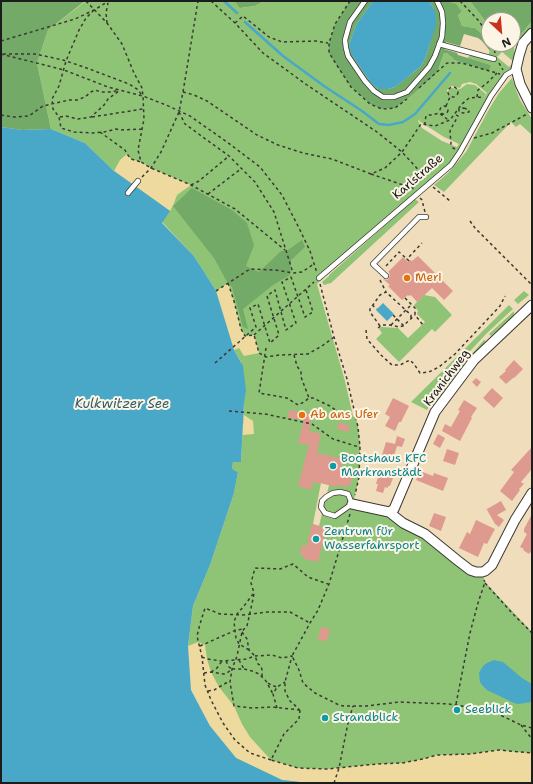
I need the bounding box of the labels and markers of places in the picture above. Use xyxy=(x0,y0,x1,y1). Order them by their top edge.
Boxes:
place label: Meri xyxy=(415,271,442,285)
marker: Meri xyxy=(402,273,412,283)
place label: Ab ans Ufer xyxy=(310,408,379,422)
marker: Ab ans Ufer xyxy=(297,410,307,420)
place label: Bootshaus KFC Markranstädt xyxy=(341,452,426,480)
marker: Bootshaus KFC Markranstädt xyxy=(328,461,338,471)
place label: Zentrum für Wasserfahrsport xyxy=(324,525,420,553)
marker: Zentrum für Wasserfahrsport xyxy=(311,534,321,544)
place label: Seeblick xyxy=(465,703,511,717)
marker: Seeblick xyxy=(452,705,462,715)
place label: Strandblick xyxy=(333,711,398,725)
marker: Strandblick xyxy=(320,713,330,723)

